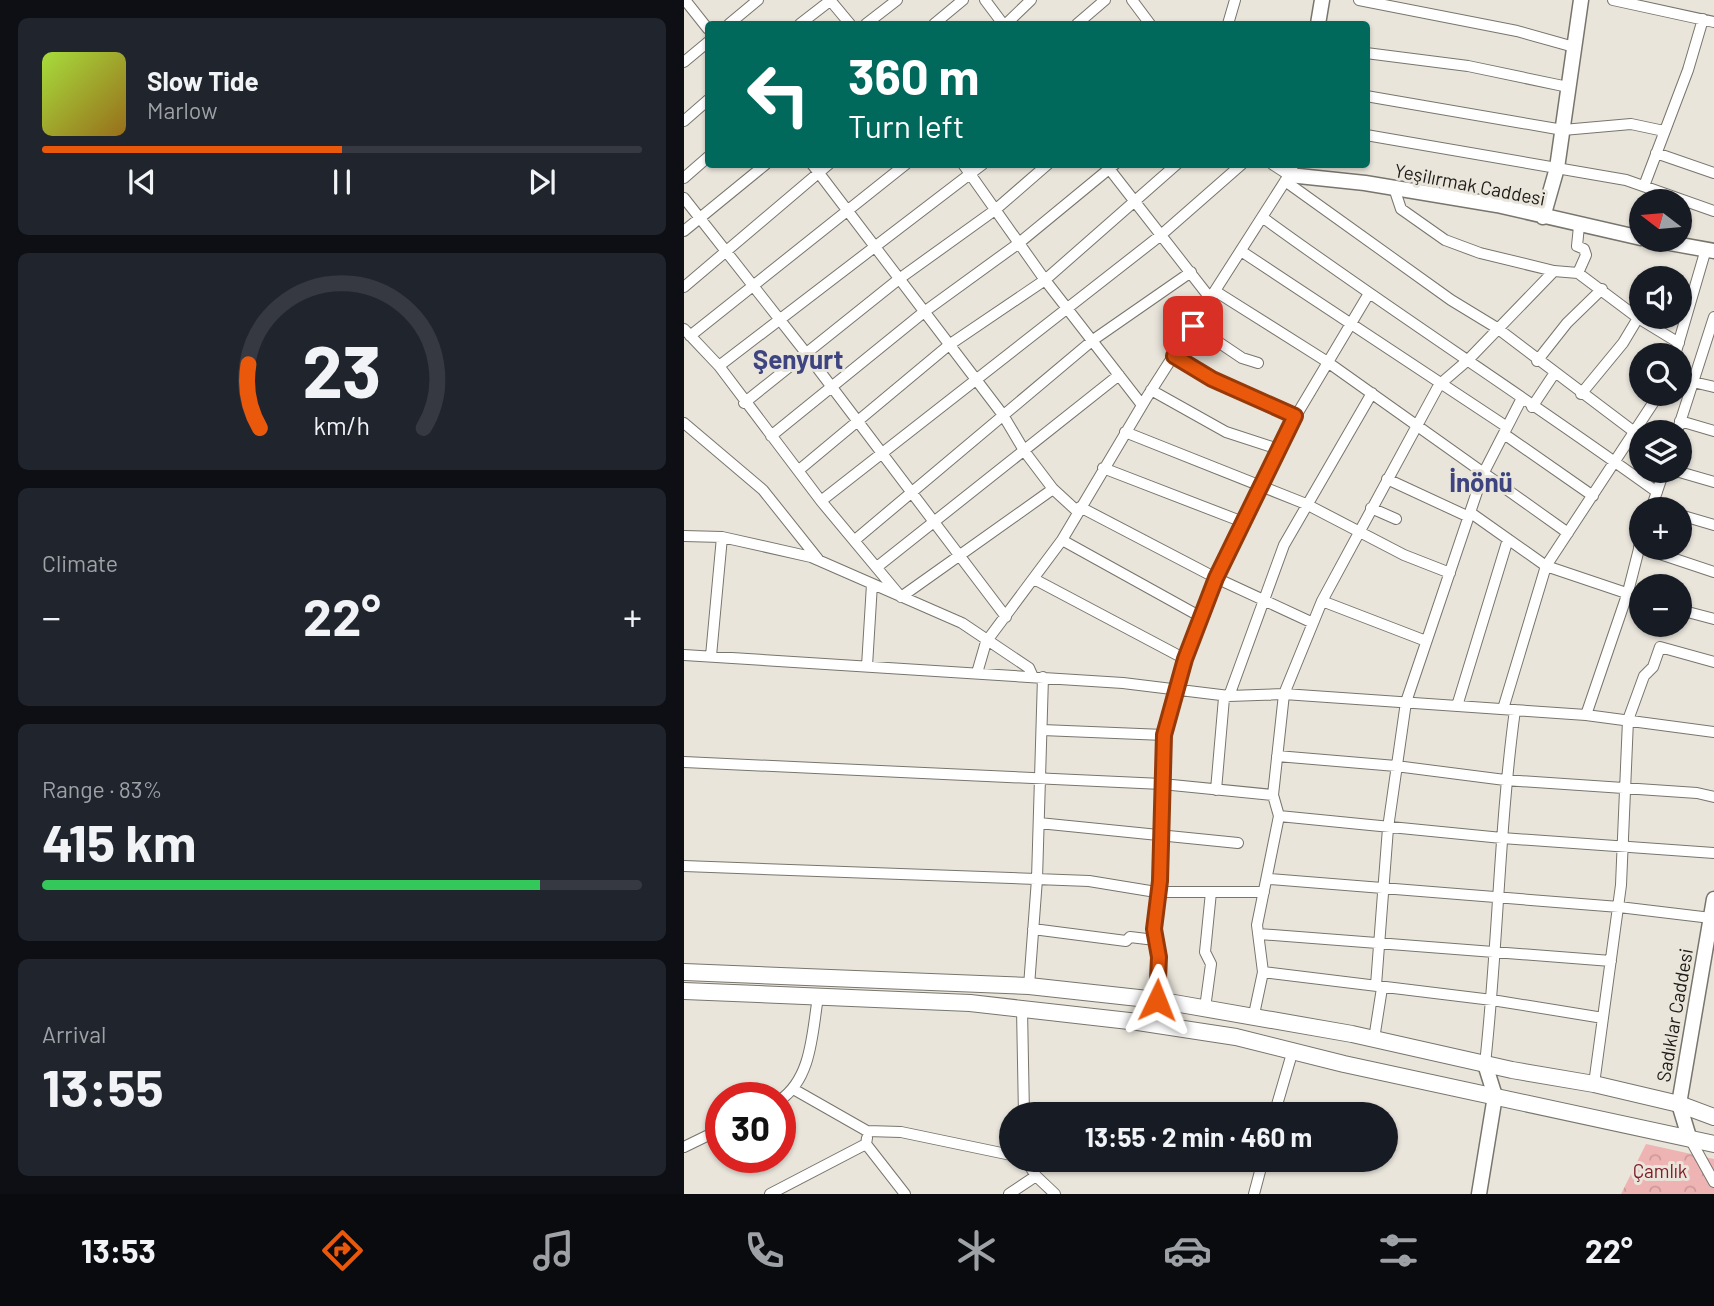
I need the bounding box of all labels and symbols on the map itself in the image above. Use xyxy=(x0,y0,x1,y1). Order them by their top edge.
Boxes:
street label: Yeşilırmak Caddesi xyxy=(1392,158,1548,210)
north arrow xyxy=(1629,189,1692,252)
pin xyxy=(1163,296,1223,356)
district label: Şenyurt xyxy=(753,343,843,374)
district label: İnönü xyxy=(1449,466,1513,497)
street label: Sadıklar Caddesi xyxy=(1651,946,1697,1084)
position arrow xyxy=(1120,963,1194,1037)
speed limit sign: 30 xyxy=(705,1082,796,1173)
park label: Çamlık xyxy=(1633,1159,1687,1182)

